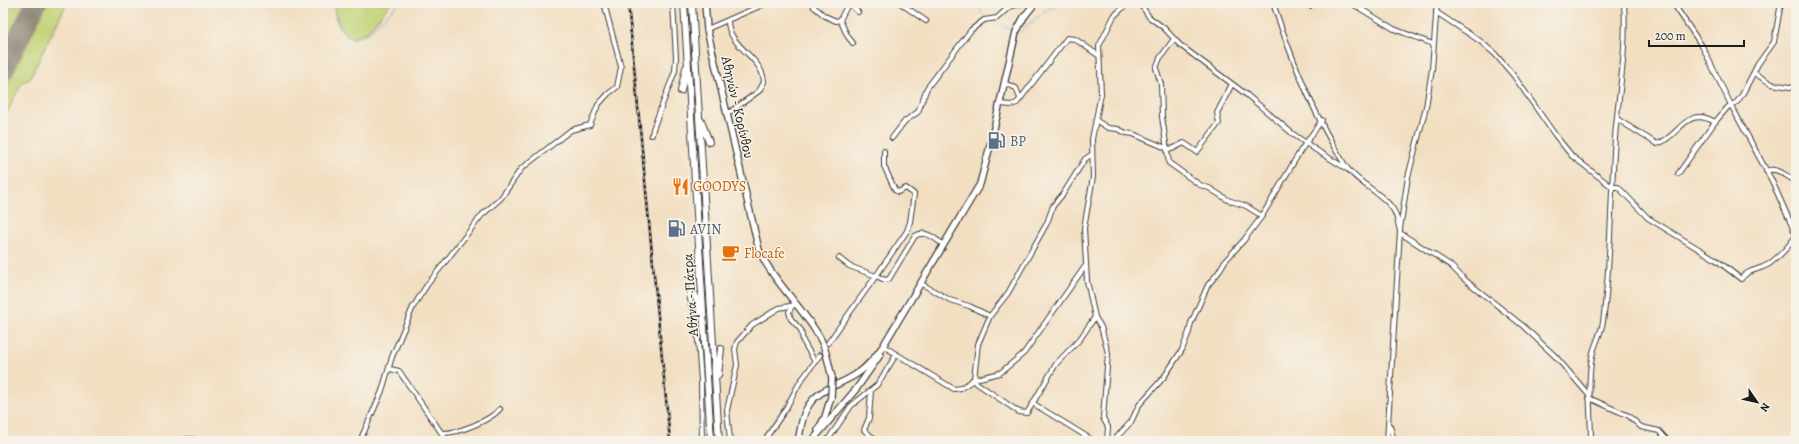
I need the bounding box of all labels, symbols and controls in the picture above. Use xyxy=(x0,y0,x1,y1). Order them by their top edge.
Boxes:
scale bar xyxy=(1649,22,1744,48)
text: 200 m xyxy=(1655,28,1686,44)
street label: Αθηνών - Κορίνθου xyxy=(716,53,758,160)
fuel station icon: BP xyxy=(987,131,1007,151)
place label: BP xyxy=(1010,132,1026,151)
restaurant icon: GOODYS xyxy=(670,176,690,196)
place label: GOODYS xyxy=(693,177,746,196)
fuel station icon: AVIN xyxy=(667,219,687,239)
place label: AVIN xyxy=(689,220,721,239)
cafe icon: Flocafe xyxy=(721,243,741,263)
place label: Flocafe xyxy=(744,244,785,263)
street label: Αθήνα - Πάτρα xyxy=(678,252,703,338)
north arrow xyxy=(1737,382,1777,422)
text: N xyxy=(1756,400,1773,415)

